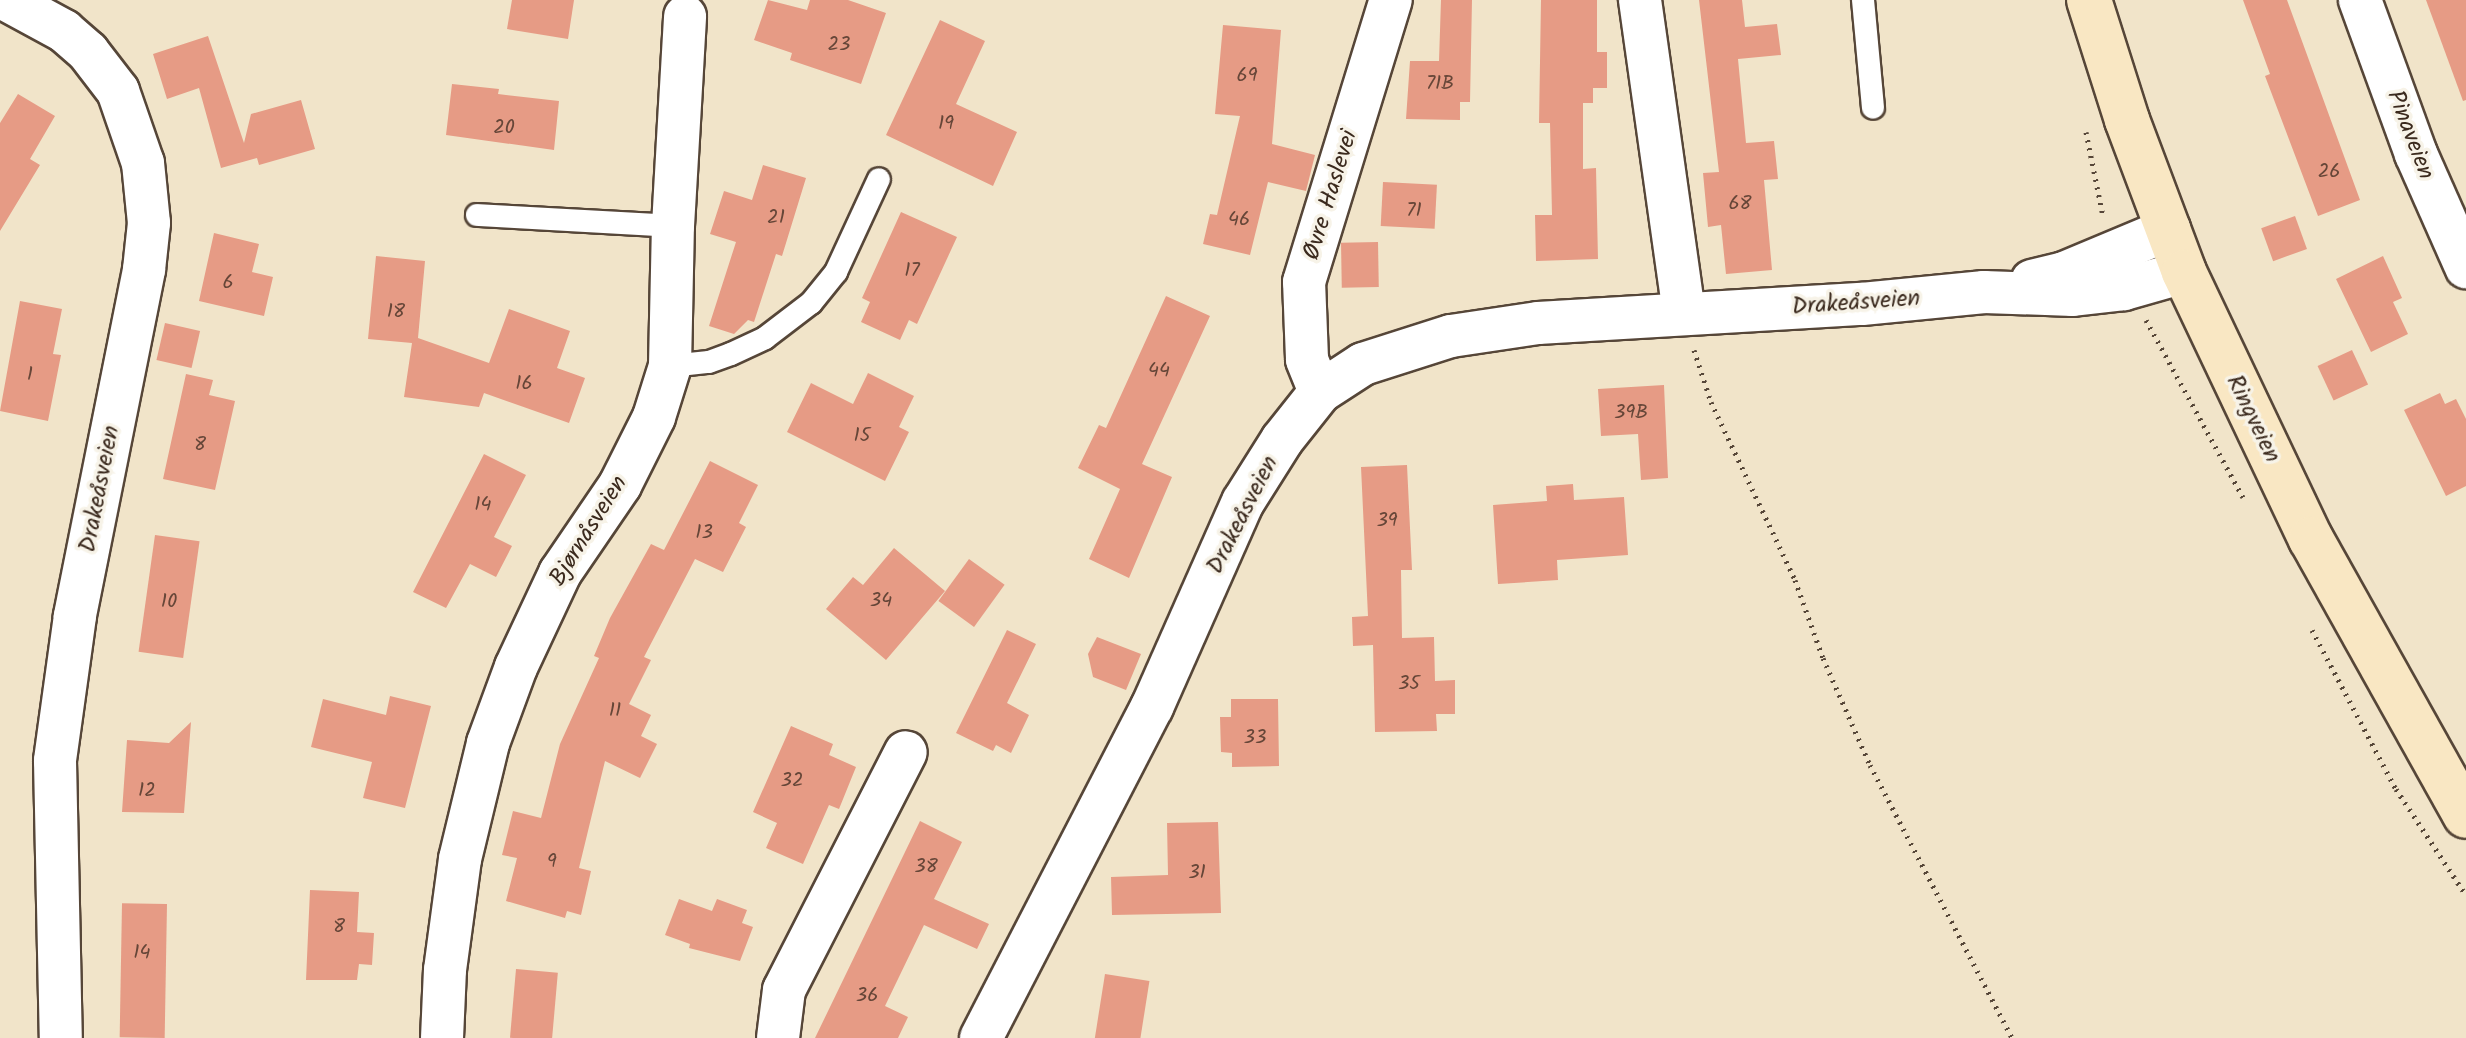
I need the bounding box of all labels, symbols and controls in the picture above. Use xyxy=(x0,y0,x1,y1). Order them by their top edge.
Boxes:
house number: 23 xyxy=(827,33,851,57)
house number: 69 xyxy=(1237,64,1257,88)
house number: 71B xyxy=(1426,72,1454,96)
street label: Pinaveien xyxy=(2380,86,2440,184)
house number: 19 xyxy=(938,112,954,136)
house number: 20 xyxy=(493,116,515,140)
street label: Øvre Haslevei xyxy=(1298,127,1364,263)
house number: 26 xyxy=(2318,160,2340,184)
house number: 68 xyxy=(1728,192,1752,216)
house number: 71 xyxy=(1406,199,1422,223)
house number: 21 xyxy=(767,206,785,230)
house number: 46 xyxy=(1228,208,1250,232)
house number: 17 xyxy=(904,259,920,283)
house number: 6 xyxy=(222,271,234,295)
street label: Drakeåsveien xyxy=(1791,284,1921,322)
house number: 18 xyxy=(387,300,405,324)
house number: 44 xyxy=(1148,359,1170,383)
house number: 1 xyxy=(27,363,33,387)
street label: Ringveien xyxy=(2219,370,2287,468)
house number: 16 xyxy=(515,372,533,396)
house number: 39B xyxy=(1614,401,1648,425)
street label: Drakeåsveien xyxy=(74,423,126,555)
house number: 15 xyxy=(853,424,871,448)
house number: 8 xyxy=(194,433,206,457)
street label: Drakeåsveien xyxy=(1201,451,1285,579)
street label: Bjørnåsveien xyxy=(544,470,634,592)
house number: 14 xyxy=(474,493,492,517)
house number: 39 xyxy=(1376,509,1398,533)
house number: 13 xyxy=(695,521,713,545)
house number: 34 xyxy=(870,589,892,613)
house number: 10 xyxy=(161,590,177,614)
house number: 35 xyxy=(1398,672,1420,696)
house number: 11 xyxy=(609,699,621,723)
house number: 33 xyxy=(1244,726,1266,750)
house number: 32 xyxy=(780,769,804,793)
house number: 12 xyxy=(138,779,156,803)
house number: 9 xyxy=(547,850,557,874)
house number: 38 xyxy=(914,855,938,879)
house number: 31 xyxy=(1188,861,1206,885)
house number: 8 xyxy=(333,915,345,939)
house number: 14 xyxy=(133,941,151,965)
house number: 36 xyxy=(856,984,878,1008)

